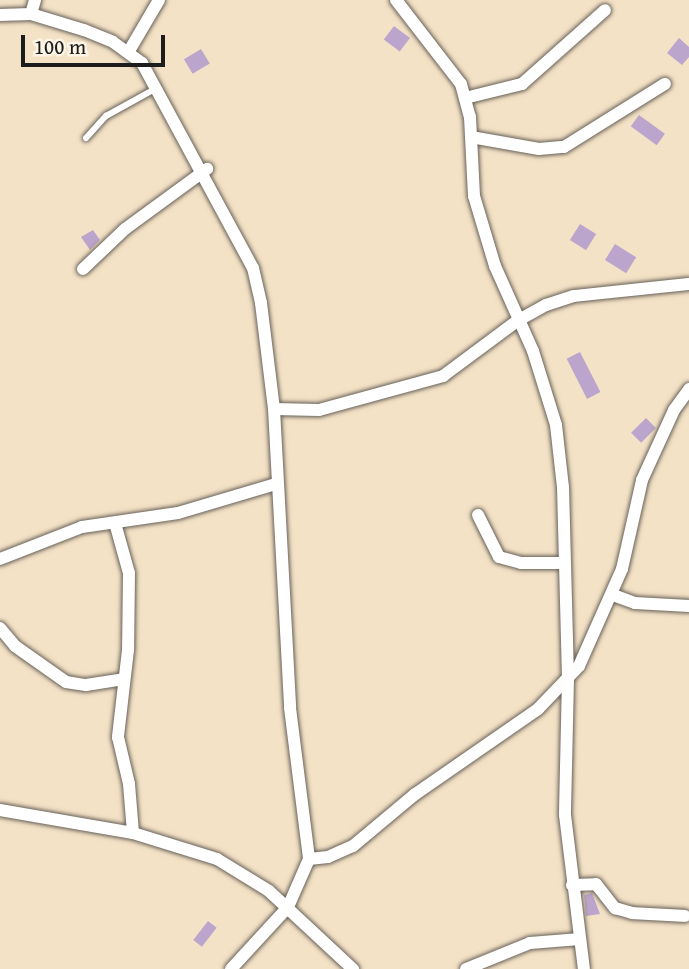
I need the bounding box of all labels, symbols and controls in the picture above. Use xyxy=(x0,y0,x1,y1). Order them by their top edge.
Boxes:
scale bar xyxy=(24,21,168,65)
text: 100 m xyxy=(34,31,86,62)

